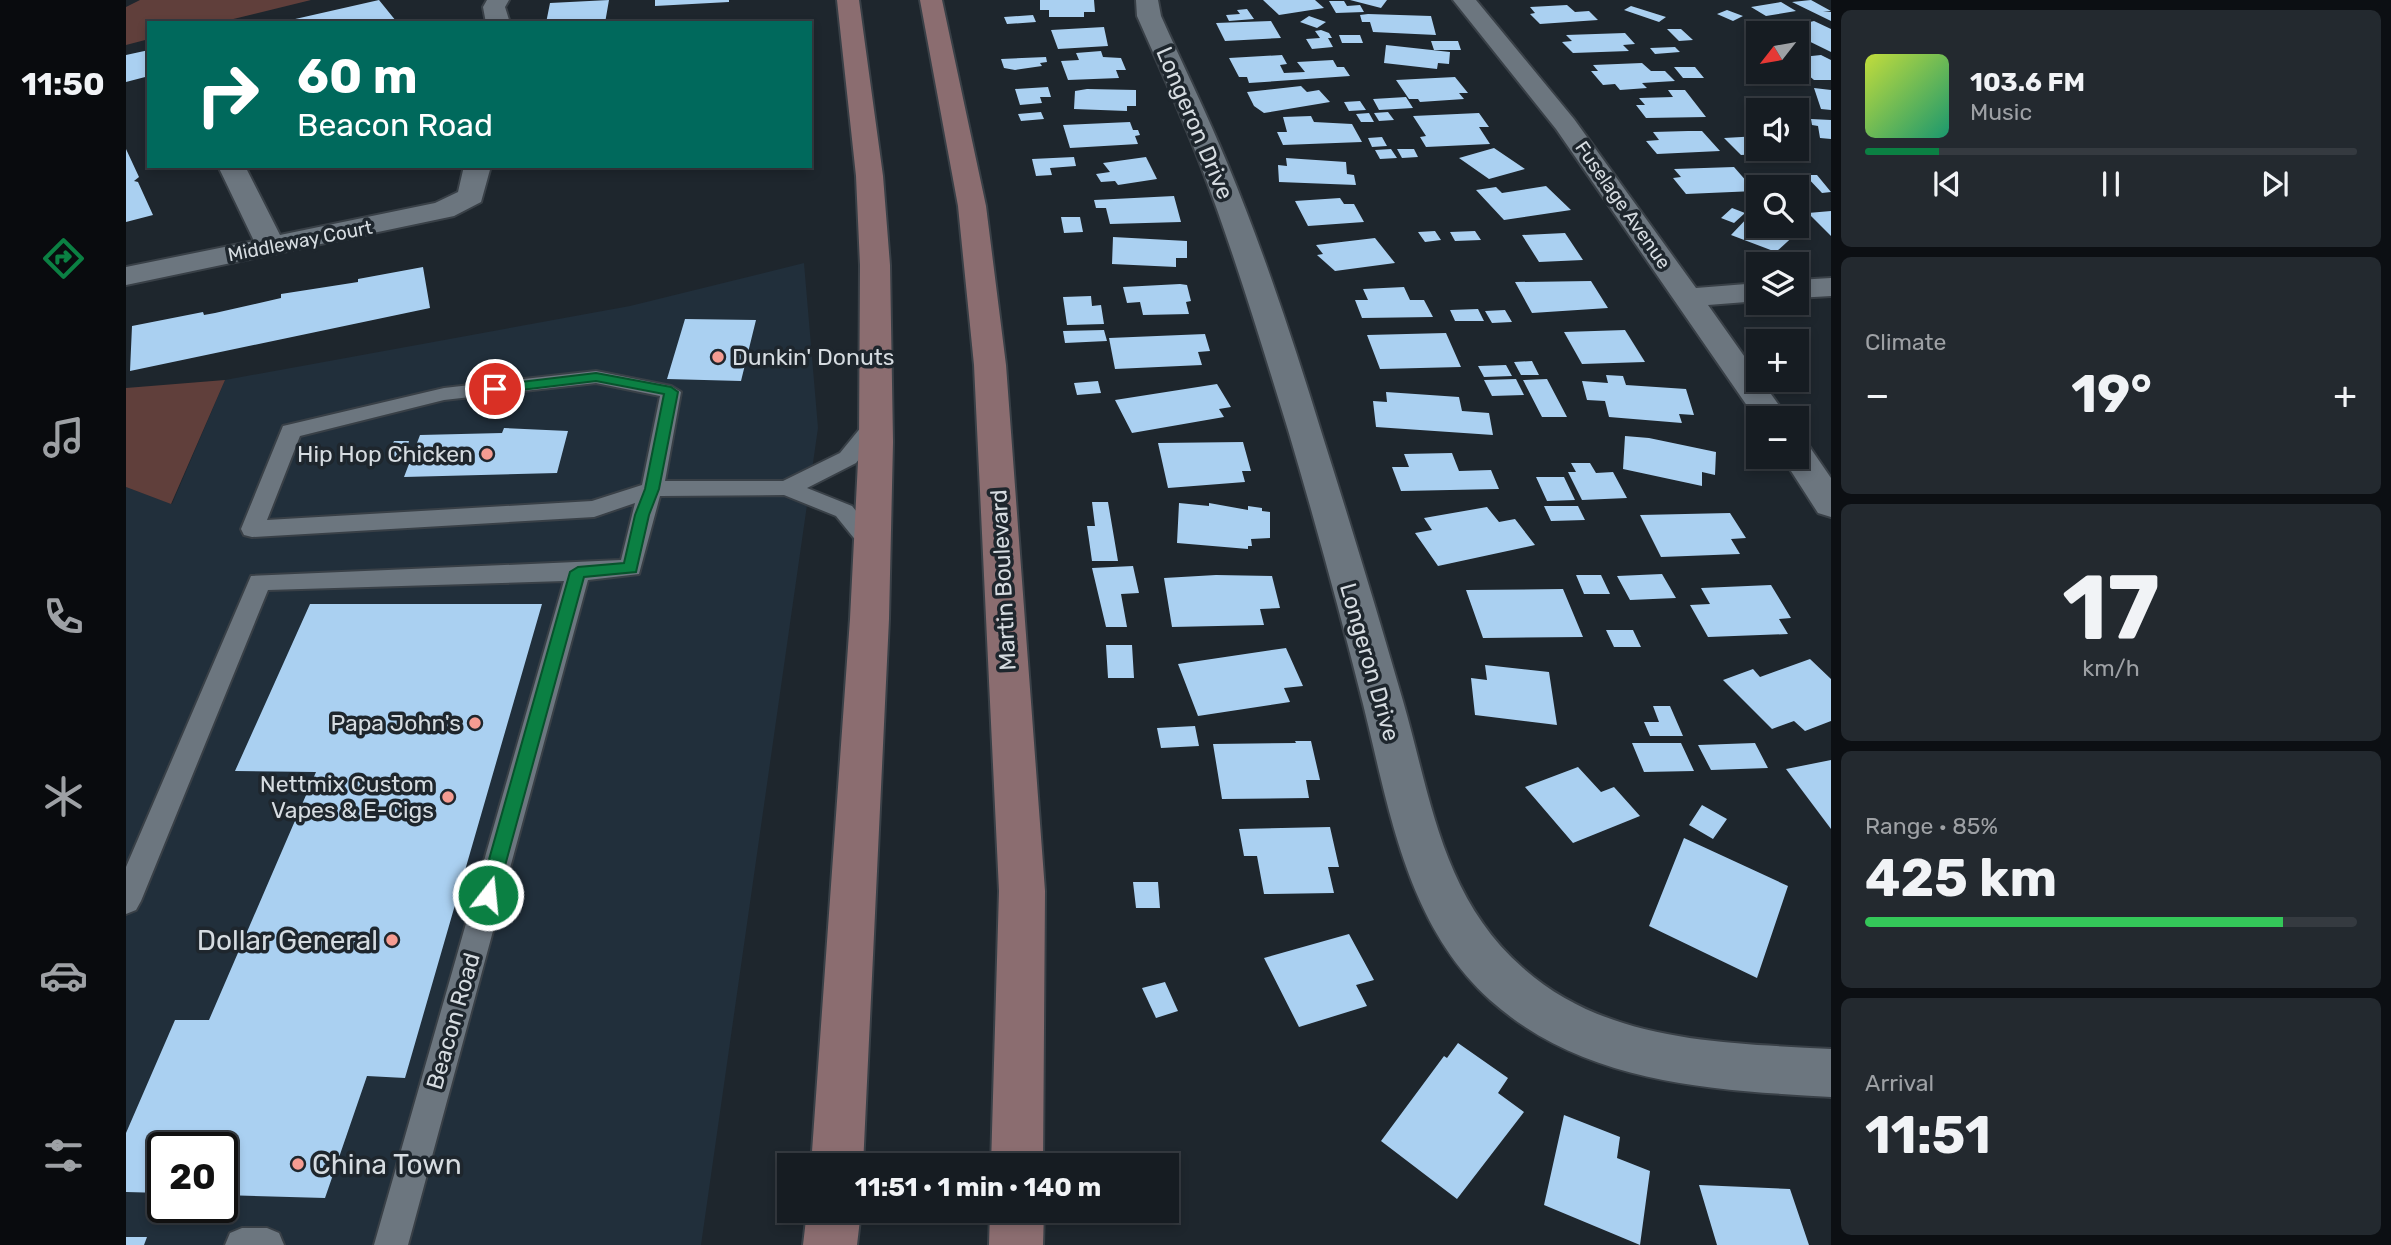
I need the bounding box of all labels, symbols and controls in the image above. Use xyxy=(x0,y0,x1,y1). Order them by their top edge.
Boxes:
north arrow xyxy=(1746,21,1810,84)
map controls xyxy=(1746,21,1809,469)
street label: Longeron Drive xyxy=(1150,42,1240,204)
text: 60 m xyxy=(297,47,418,105)
icon: right xyxy=(182,49,273,140)
text: 11:50 xyxy=(21,65,105,103)
text: 103.6 FM xyxy=(1970,67,2085,98)
button: sound xyxy=(1746,98,1809,161)
text: Music xyxy=(1970,98,2032,126)
text: Beacon Road xyxy=(297,106,493,144)
street label: Fuselage Avenue xyxy=(1570,137,1676,273)
icon: previous xyxy=(1928,165,1966,203)
icon: pause xyxy=(2092,165,2130,203)
icon: next xyxy=(2256,165,2294,203)
button: search xyxy=(1746,175,1809,238)
street label: Middleway Court xyxy=(226,216,375,266)
icon: directions xyxy=(39,234,88,283)
button: layers xyxy=(1746,252,1809,315)
text: Climate xyxy=(1865,328,1946,356)
button: + xyxy=(1746,329,1809,392)
place label: Dunkin' Donuts xyxy=(732,343,895,371)
marker: Dunkin' Donuts xyxy=(710,349,726,365)
pin xyxy=(465,359,525,419)
text: 19° xyxy=(2071,363,2152,425)
icon: arrive xyxy=(476,370,514,408)
text: − xyxy=(1865,372,1890,418)
text: + xyxy=(2333,372,2357,418)
button: − xyxy=(1746,406,1809,469)
icon: music xyxy=(39,413,88,462)
place label: Hip Hop Chicken xyxy=(297,440,473,468)
marker: Hip Hop Chicken xyxy=(479,446,495,462)
street label: Martin Boulevard xyxy=(984,489,1022,671)
text: 17 xyxy=(2062,554,2160,662)
street label: Longeron Drive xyxy=(1334,580,1406,744)
icon: phone xyxy=(39,592,88,641)
text: km/h xyxy=(2082,654,2140,682)
place label: Papa John's xyxy=(330,709,461,737)
marker: Papa John's xyxy=(467,715,483,731)
place label: Nettmix Custom Vapes & E-Cigs xyxy=(260,770,434,824)
icon: climate xyxy=(39,772,88,821)
marker: Nettmix Custom Vapes & E-Cigs xyxy=(440,789,456,805)
text: Range · 85% xyxy=(1865,812,1998,840)
text: 425 km xyxy=(1865,847,2057,909)
position arrow xyxy=(451,858,525,932)
place label: Dollar General xyxy=(197,924,378,957)
marker: Dollar General xyxy=(384,932,400,948)
street label: Beacon Road xyxy=(420,949,486,1093)
icon: car xyxy=(39,951,88,1000)
text: Arrival xyxy=(1865,1069,1934,1097)
text: 11:51 xyxy=(1865,1104,1991,1166)
icon: filters xyxy=(39,1131,88,1180)
speed limit sign: 20 xyxy=(147,1132,238,1223)
place label: China Town xyxy=(312,1148,462,1181)
marker: China Town xyxy=(290,1156,306,1172)
text: 11:51 · 1 min · 140 m xyxy=(855,1172,1101,1203)

